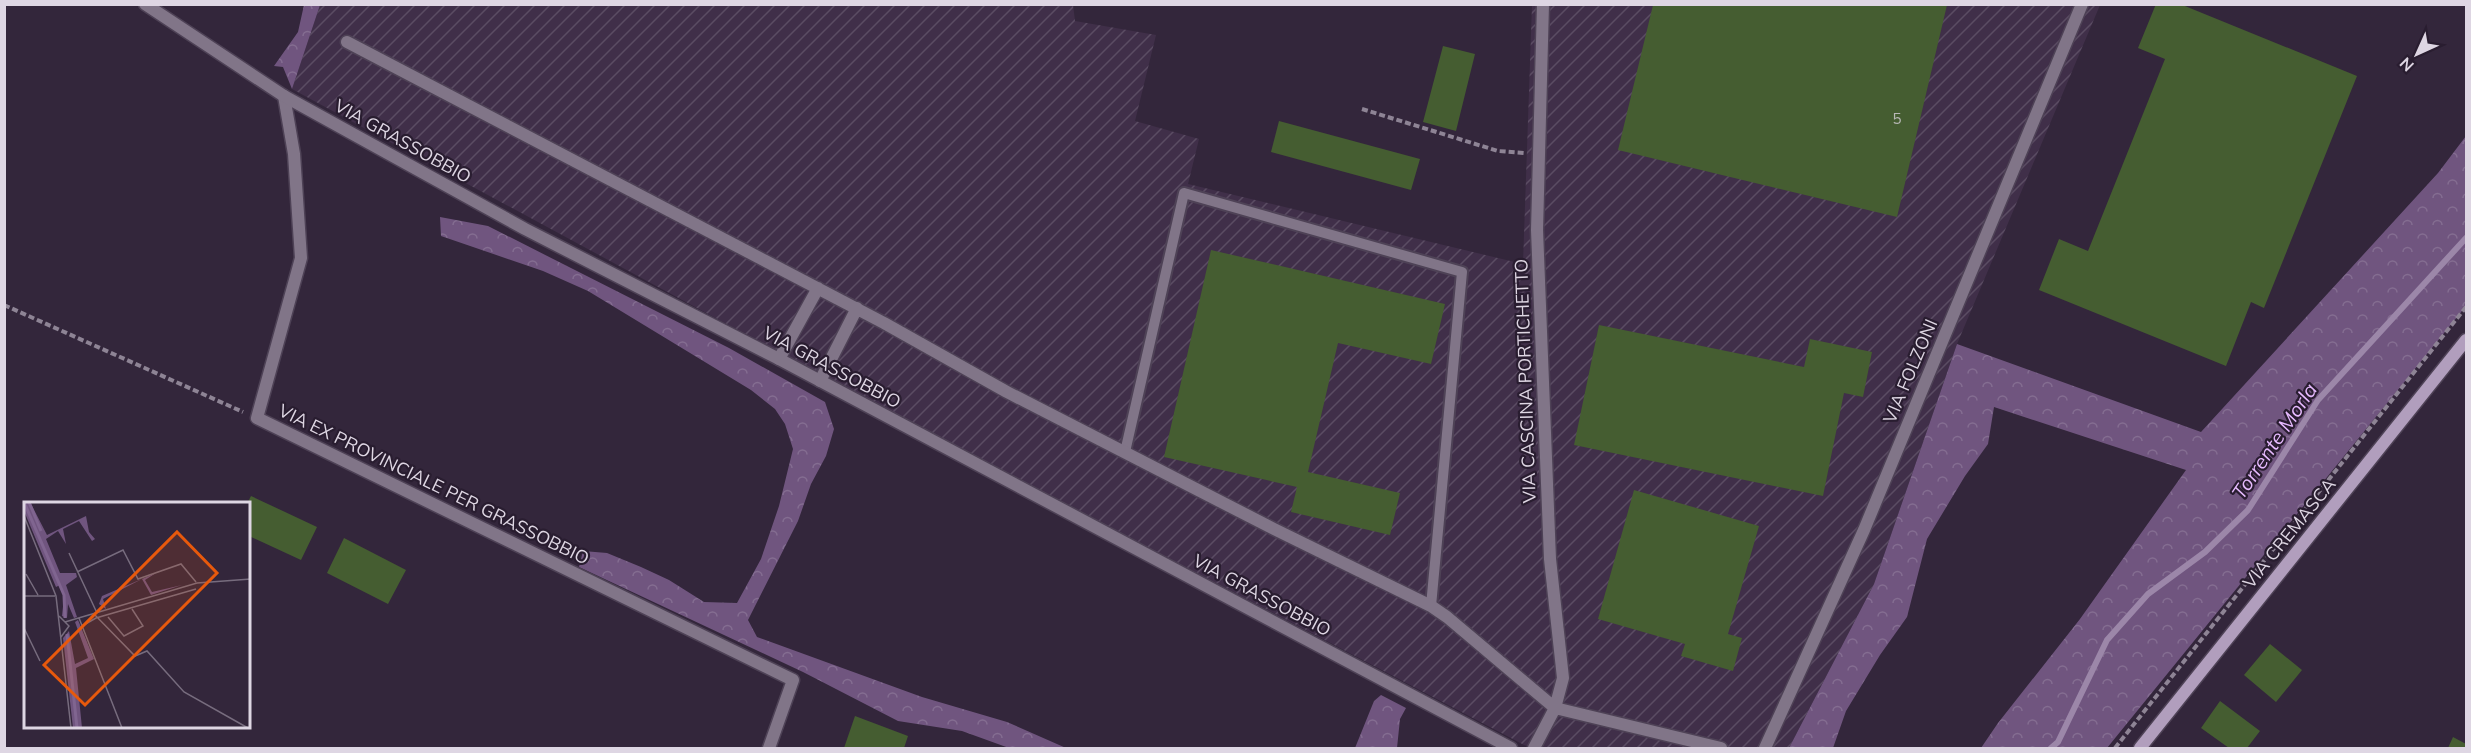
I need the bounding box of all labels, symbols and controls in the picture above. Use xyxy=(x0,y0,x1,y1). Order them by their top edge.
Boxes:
north arrow xyxy=(2387,24,2447,84)
text: N xyxy=(2395,53,2418,76)
street label: VIA GRASSOBBIO xyxy=(330,94,476,188)
house number: 5 xyxy=(1892,109,1902,128)
street label: VIA CASCINA PORTICHETTO xyxy=(1509,258,1541,504)
street label: VIA FOLZONI xyxy=(1878,315,1942,427)
street label: VIA GRASSOBBIO xyxy=(759,321,905,413)
water label: Torrente Morla xyxy=(2226,378,2322,504)
street label: VIA EX PROVINCIALE PER GRASSOBBIO xyxy=(275,398,593,570)
street label: VIA CREMASCA xyxy=(2237,473,2341,593)
inset map xyxy=(24,502,250,729)
street label: VIA GRASSOBBIO xyxy=(1189,549,1335,641)

